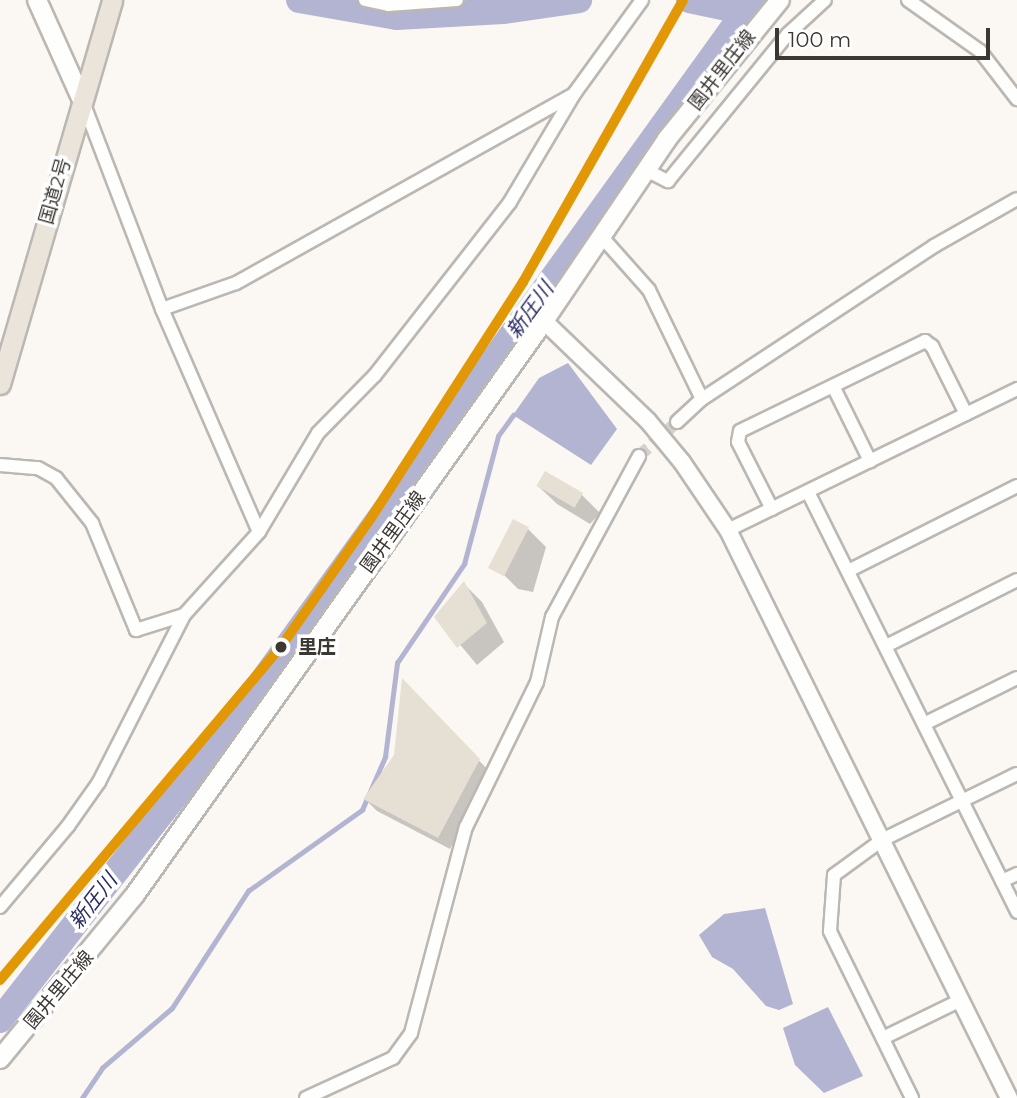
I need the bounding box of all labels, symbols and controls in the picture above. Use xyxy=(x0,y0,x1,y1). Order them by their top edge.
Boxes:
scale bar xyxy=(779,14,994,58)
street label: 園井里庄線 xyxy=(684,26,760,114)
text: 100 m xyxy=(788,27,851,52)
street label: 国道2号 xyxy=(35,155,75,227)
water label: 新圧川 xyxy=(501,277,559,343)
street label: 園井里庄線 xyxy=(356,487,430,577)
marker: 里庄 xyxy=(270,636,292,658)
place label: 里庄 xyxy=(298,636,336,658)
water label: 新圧川 xyxy=(64,868,122,934)
street label: 園井里庄線 xyxy=(20,946,98,1034)

